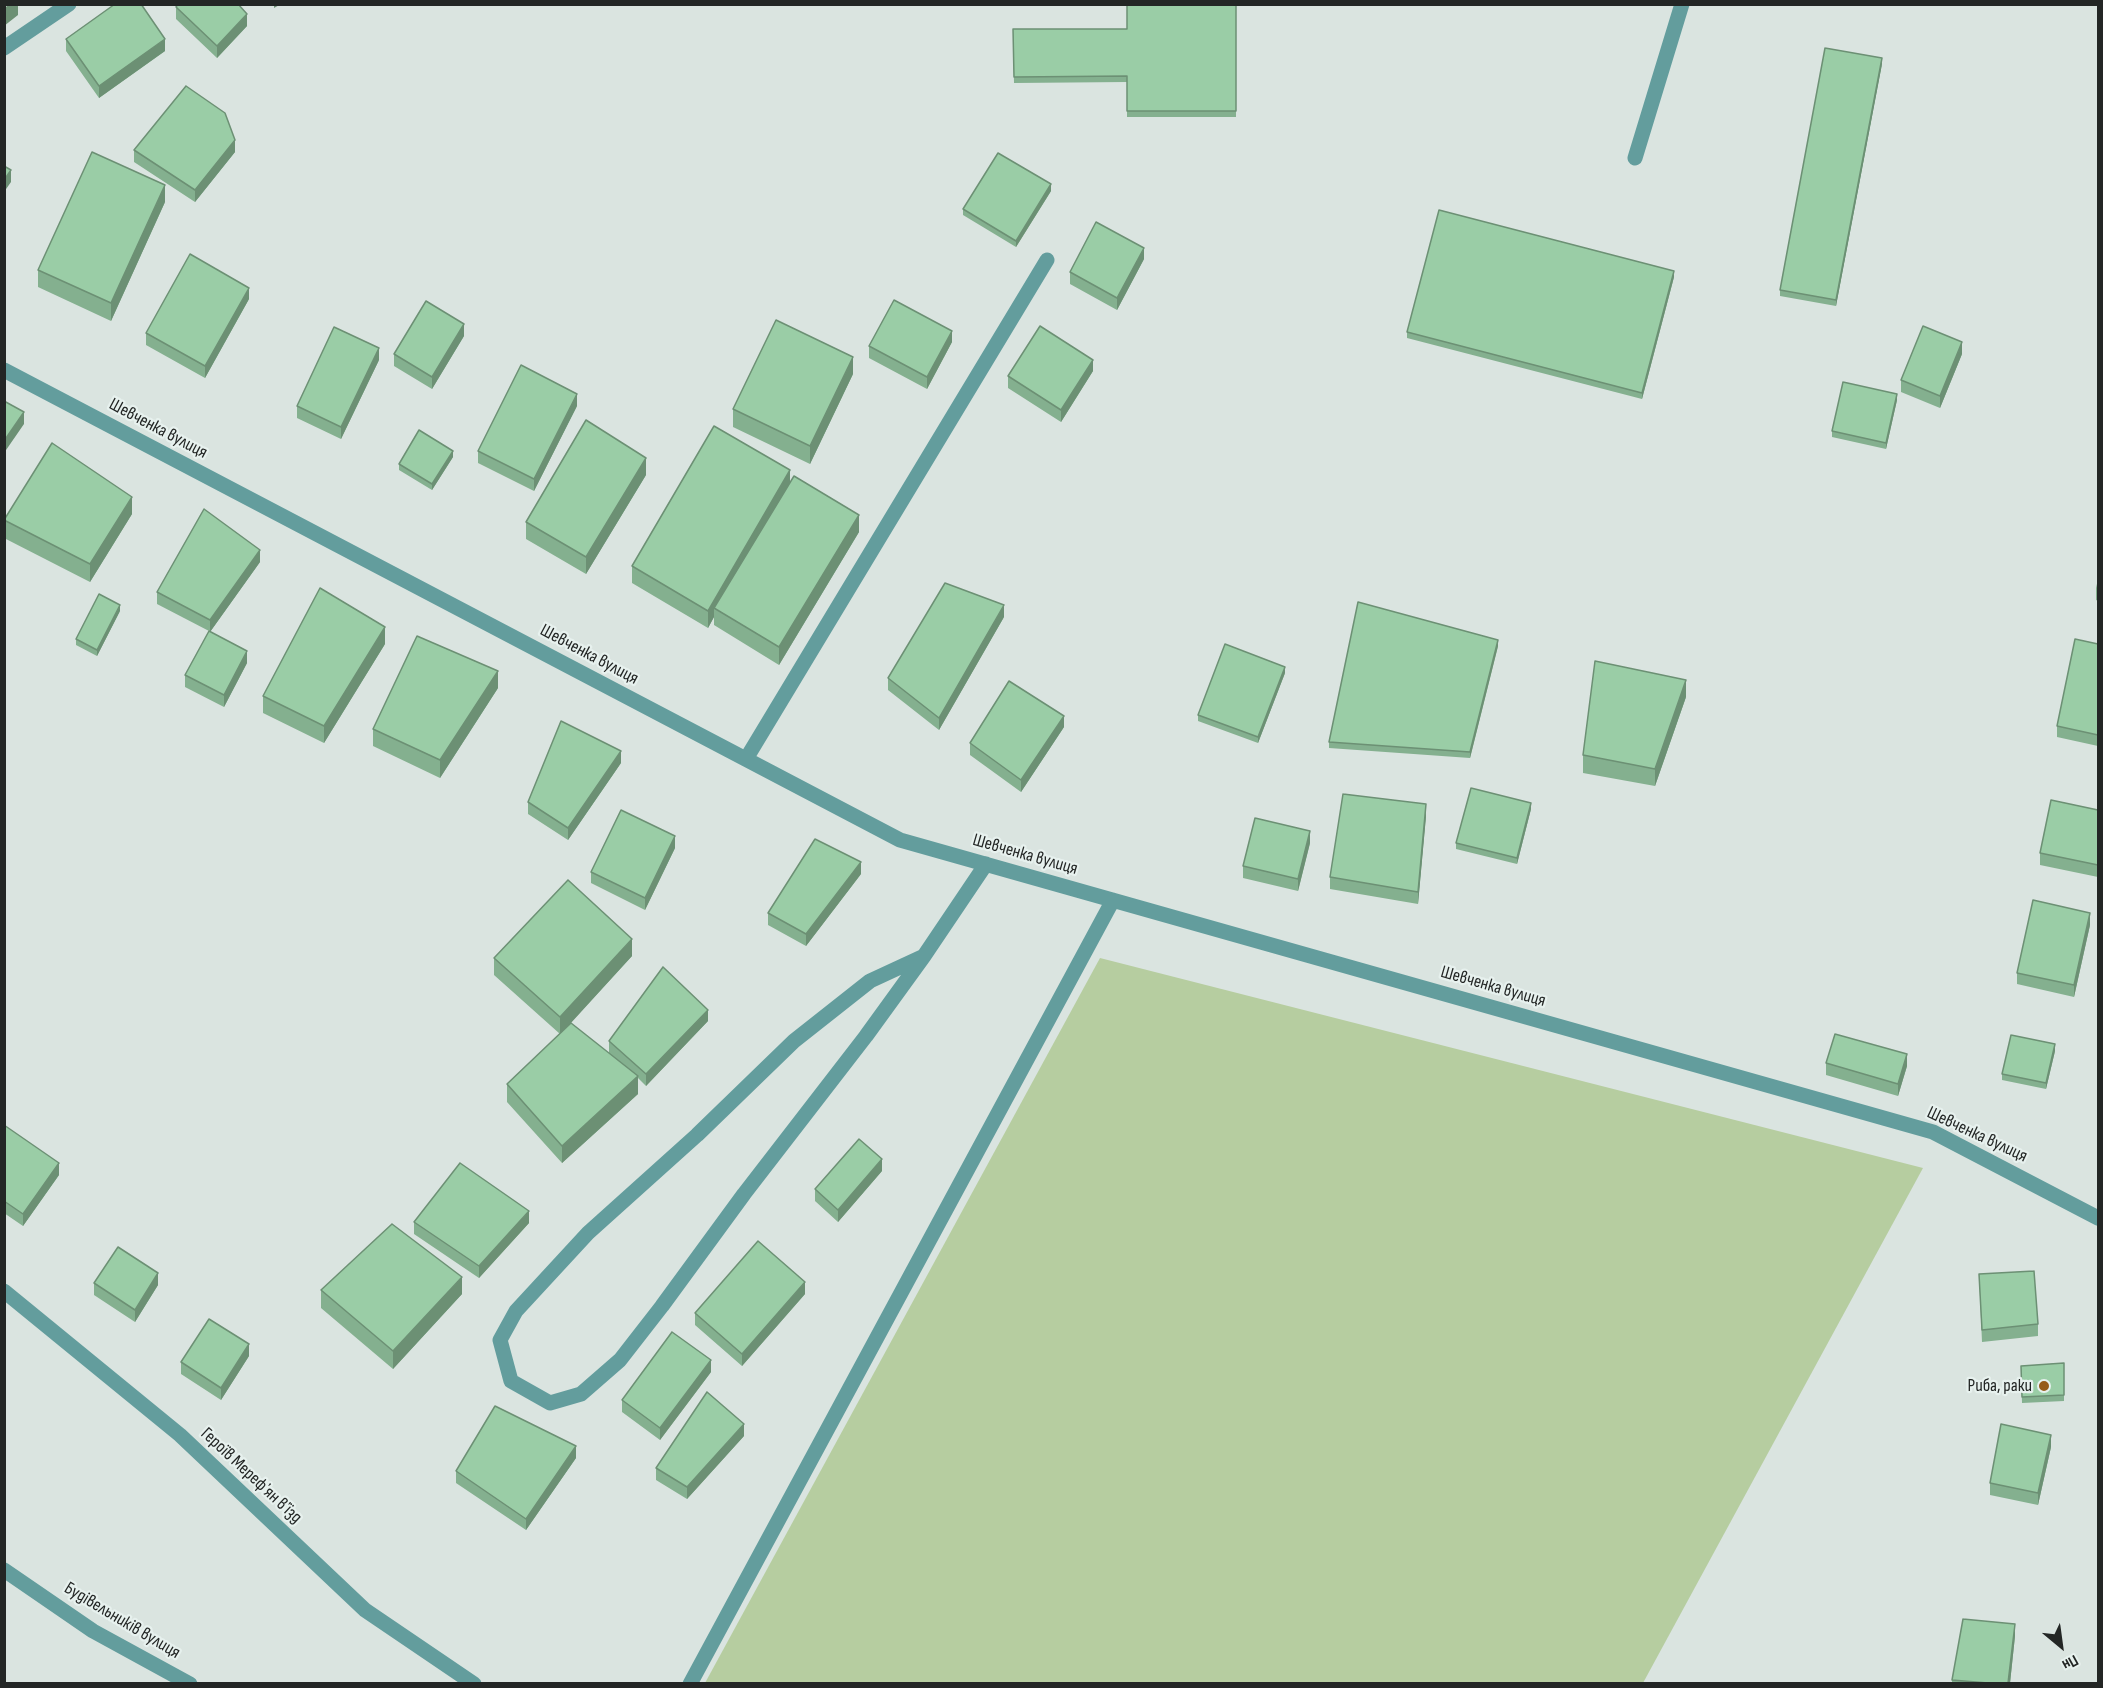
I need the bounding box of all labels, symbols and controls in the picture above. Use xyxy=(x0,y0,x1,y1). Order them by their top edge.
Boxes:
street label: Шевченка вулиця xyxy=(105,394,211,464)
street label: Шевченка вулиця xyxy=(536,620,642,690)
street label: Шевченка вулиця xyxy=(970,830,1080,880)
street label: Шевченка вулиця xyxy=(1438,962,1548,1012)
street label: Шевченка вулиця xyxy=(1923,1102,2031,1168)
place label: Риба, раки xyxy=(1968,1375,2032,1397)
marker: Риба, раки xyxy=(2037,1379,2051,1393)
street label: Героїв Мерефʼян вʼїзд xyxy=(196,1423,306,1529)
street label: Будівельників вулиця xyxy=(60,1578,184,1664)
north arrow xyxy=(2031,1616,2091,1676)
text: Пн xyxy=(2059,1650,2081,1674)

